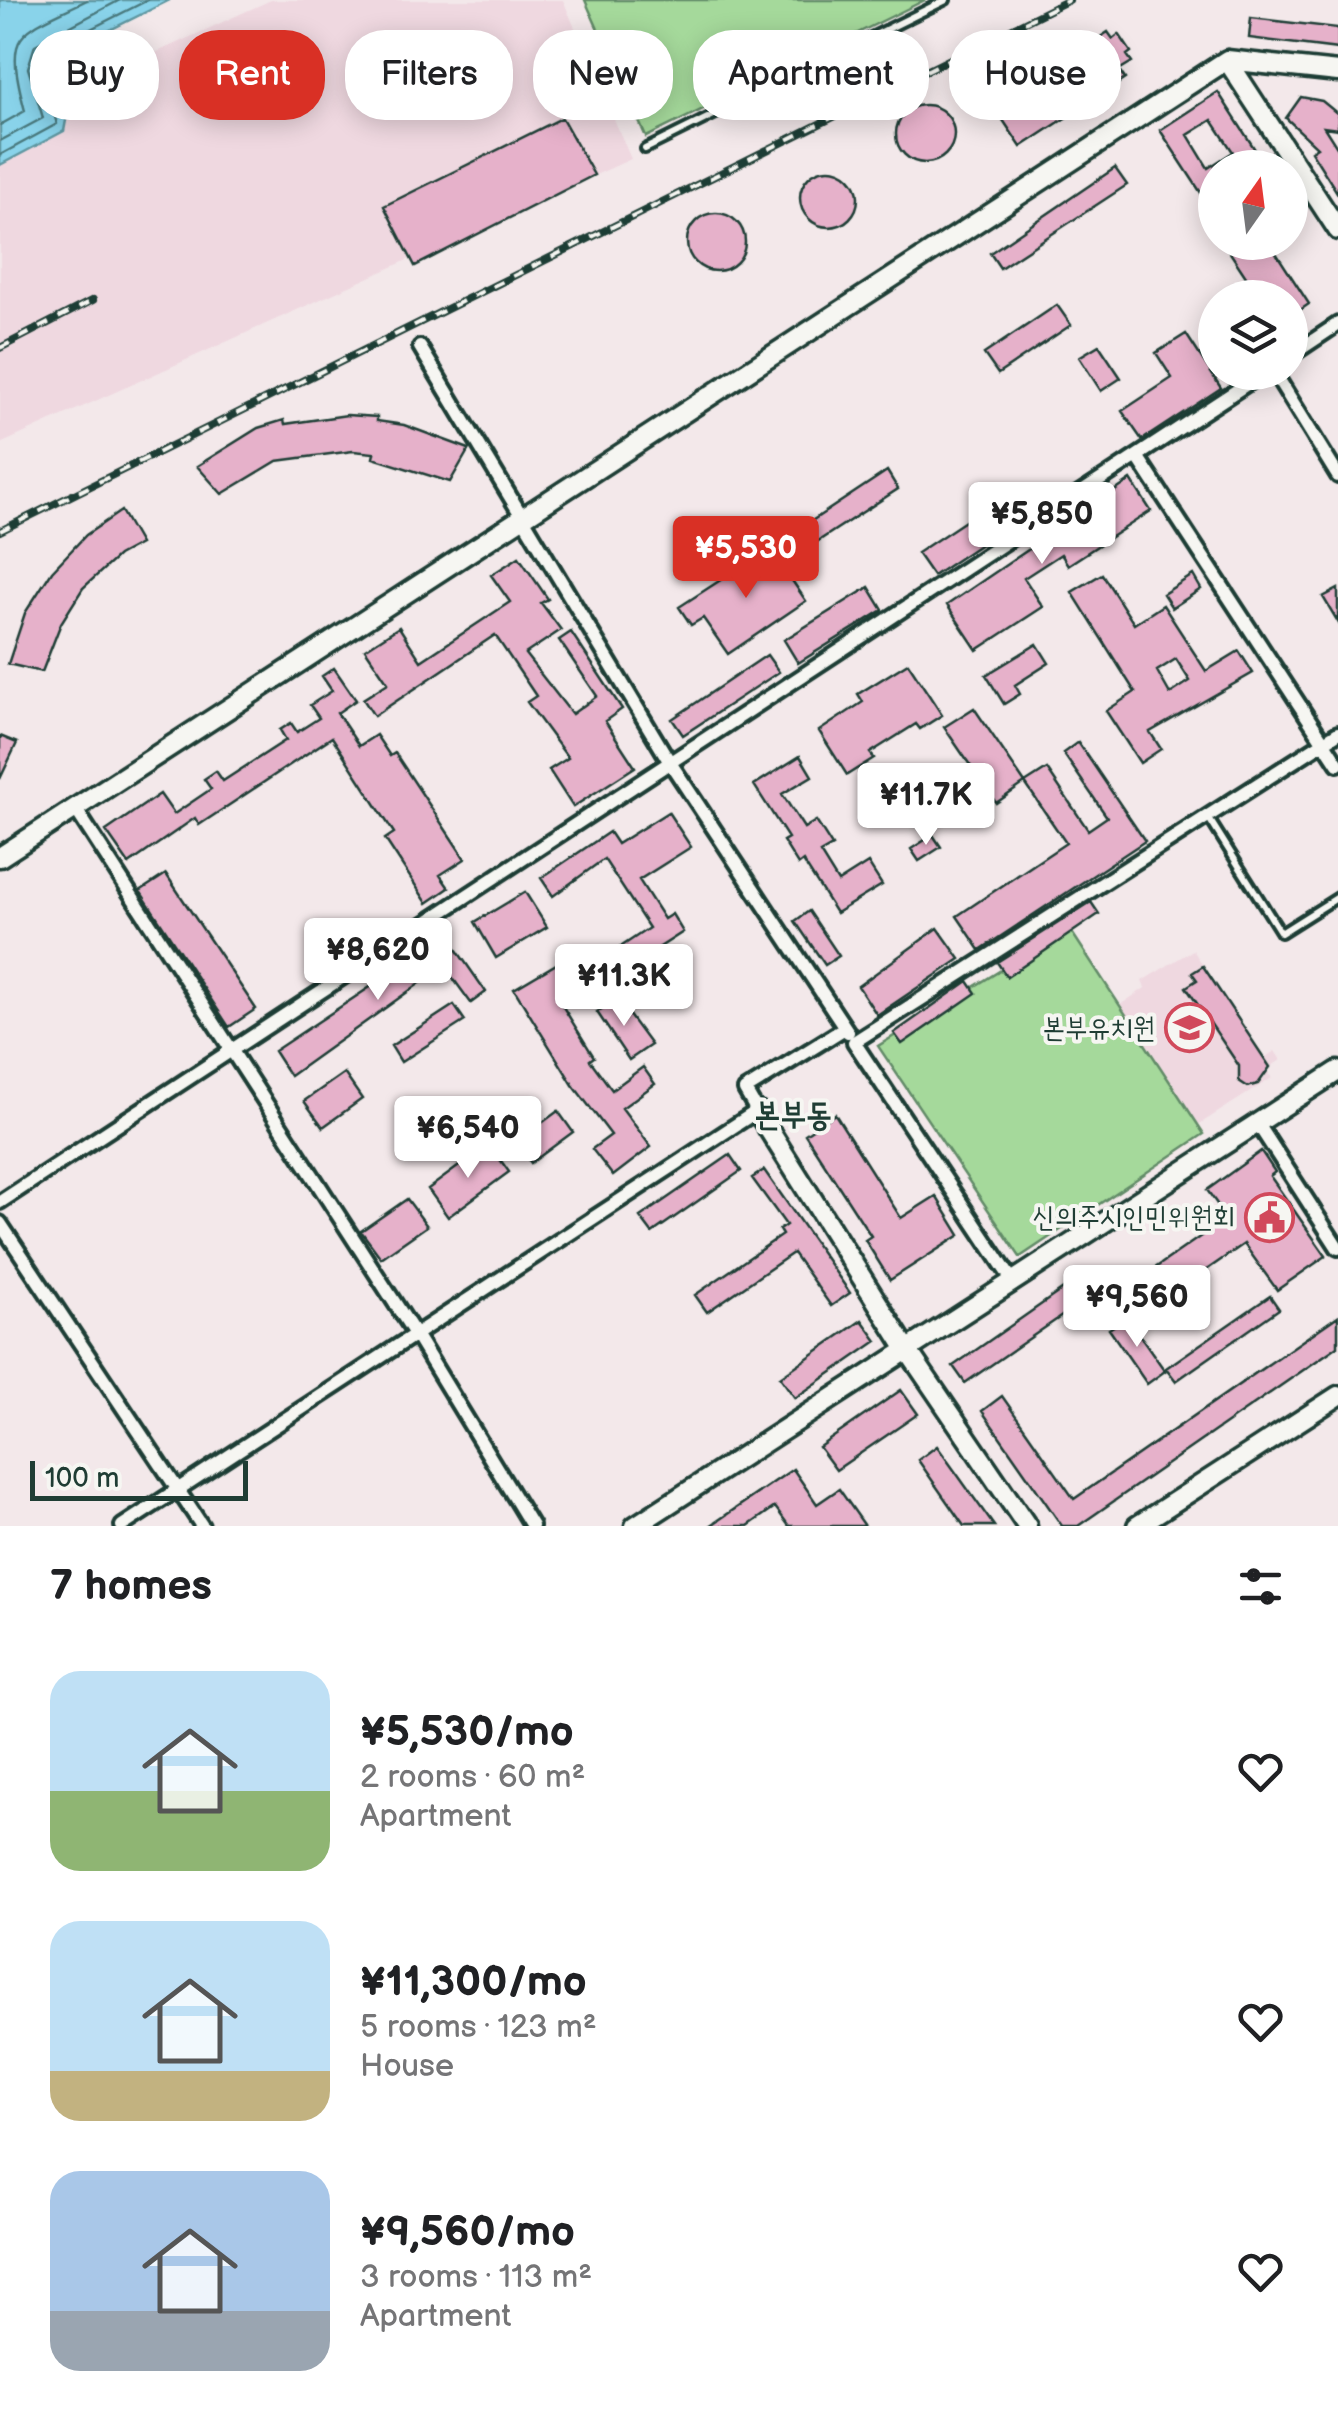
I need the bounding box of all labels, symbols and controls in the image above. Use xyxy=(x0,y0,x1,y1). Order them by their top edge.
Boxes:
chip: Buy xyxy=(30,30,159,120)
chip: Rent xyxy=(179,30,325,120)
chip: Filters xyxy=(345,30,513,120)
chip: New xyxy=(533,30,673,120)
chip: Apartment xyxy=(693,30,929,120)
chip: House xyxy=(949,30,1121,120)
north arrow xyxy=(1198,150,1308,260)
map controls xyxy=(1198,150,1308,390)
button: layers xyxy=(1198,280,1308,390)
pin: ¥5,850 xyxy=(961,482,1123,567)
text: ¥5,850 xyxy=(991,495,1093,534)
pin: ¥5,530 xyxy=(665,516,827,601)
text: ¥5,530 xyxy=(695,529,797,568)
pin: ¥11.7K xyxy=(845,763,1007,848)
text: ¥11.7K xyxy=(879,776,973,815)
pin: ¥8,620 xyxy=(297,918,459,1003)
text: ¥8,620 xyxy=(326,931,430,970)
pin: ¥11.3K xyxy=(543,944,705,1029)
text: ¥11.3K xyxy=(577,957,671,996)
school or university icon: 본부유치원 xyxy=(1164,1002,1216,1054)
place label: 본부유치원 xyxy=(1042,1012,1155,1045)
pin: ¥6,540 xyxy=(387,1096,549,1181)
district label: 본부동 xyxy=(754,1096,832,1135)
text: ¥6,540 xyxy=(416,1109,520,1148)
public building icon: 신의주시인민위원회 xyxy=(1244,1191,1296,1243)
place label: 신의주시인민위원회 xyxy=(1032,1201,1235,1234)
pin: ¥9,560 xyxy=(1056,1265,1218,1350)
text: ¥9,560 xyxy=(1085,1278,1189,1317)
scale bar xyxy=(30,1456,248,1500)
text: 100 m xyxy=(45,1462,119,1495)
icon: filters xyxy=(1233,1559,1288,1614)
text: 7 homes xyxy=(50,1561,212,1612)
text: ¥5,530/mo xyxy=(360,1707,574,1758)
icon: home xyxy=(130,1711,250,1831)
icon: heart xyxy=(1233,1744,1288,1799)
text: 2 rooms · 60 m² xyxy=(360,1758,585,1797)
text: Apartment xyxy=(360,1797,511,1836)
text: ¥11,300/mo xyxy=(360,1957,587,2008)
icon: home xyxy=(130,1961,250,2081)
icon: heart xyxy=(1233,1994,1288,2049)
text: 5 rooms · 123 m² xyxy=(360,2008,597,2047)
text: House xyxy=(360,2047,454,2086)
text: ¥9,560/mo xyxy=(360,2207,575,2258)
icon: home xyxy=(130,2211,250,2331)
icon: heart xyxy=(1233,2244,1288,2299)
text: 3 rooms · 113 m² xyxy=(360,2258,592,2297)
text: Apartment xyxy=(360,2297,511,2336)

